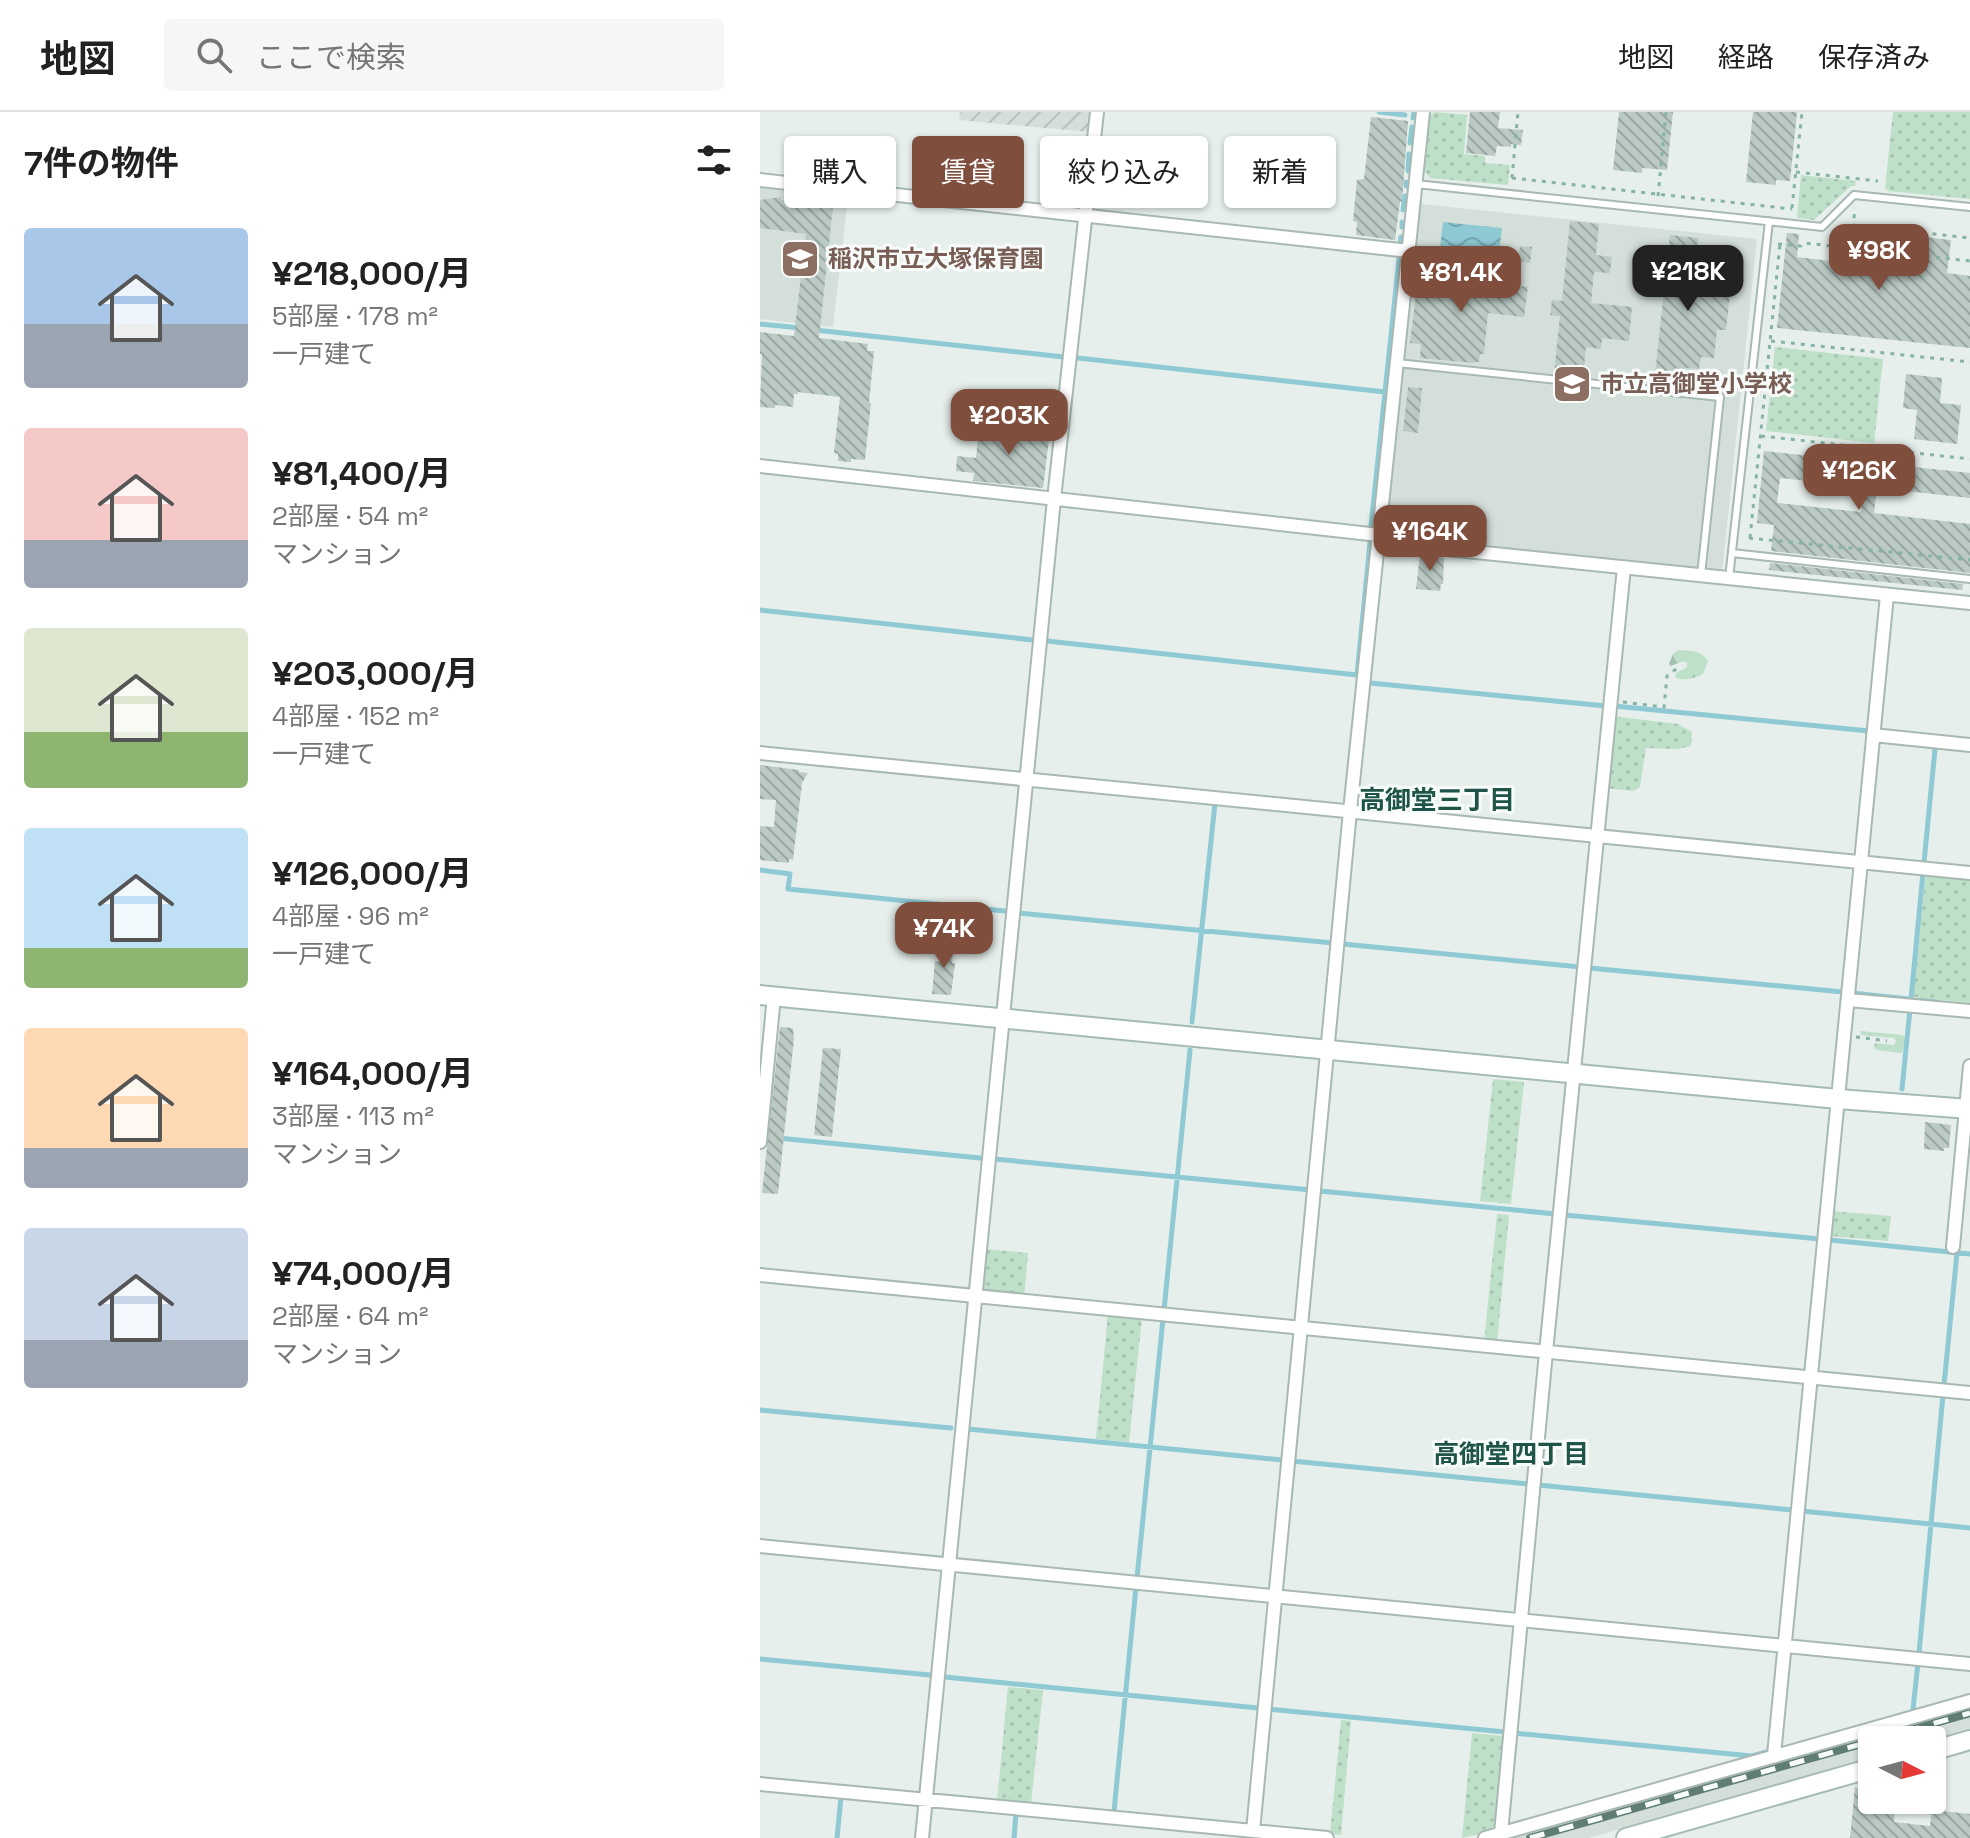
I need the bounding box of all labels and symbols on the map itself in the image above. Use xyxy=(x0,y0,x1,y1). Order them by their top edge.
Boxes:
pin: ¥98K xyxy=(1832,224,1926,292)
school or university icon: 稲沢市立大塚保育園 xyxy=(779,238,821,280)
place label: 稲沢市立大塚保育園 xyxy=(828,243,1044,274)
pin: ¥218K xyxy=(1632,245,1744,313)
pin: ¥81.4K xyxy=(1396,246,1526,314)
school or university icon: 市立高御堂小学校 xyxy=(1551,363,1593,405)
place label: 市立高御堂小学校 xyxy=(1600,368,1792,399)
pin: ¥203K xyxy=(953,389,1065,457)
pin: ¥126K xyxy=(1803,444,1915,512)
pin: ¥164K xyxy=(1374,505,1486,573)
district label: 高御堂三丁目 xyxy=(1359,783,1515,817)
pin: ¥74K xyxy=(897,902,991,970)
district label: 高御堂四丁目 xyxy=(1433,1437,1589,1471)
north arrow xyxy=(1858,1726,1946,1814)

